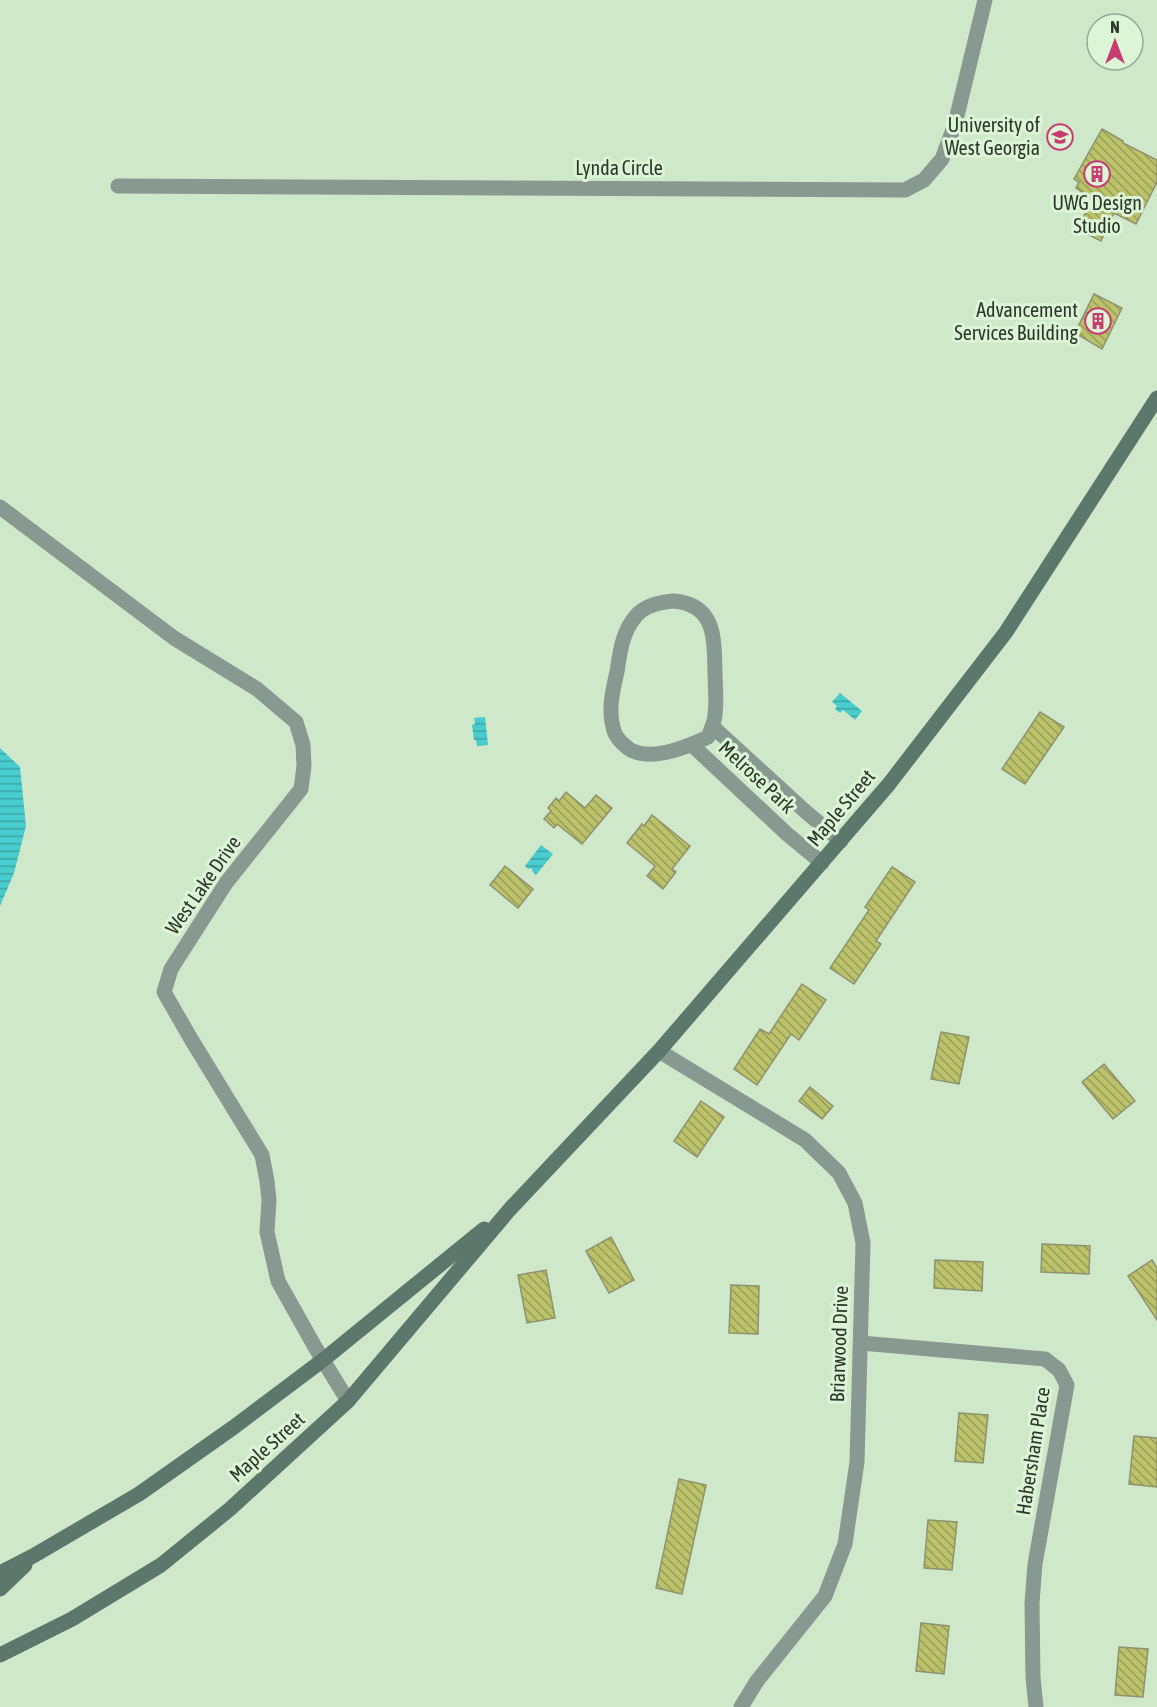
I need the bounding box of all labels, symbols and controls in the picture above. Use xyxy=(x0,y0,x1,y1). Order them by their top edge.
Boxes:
north arrow xyxy=(1085,12,1145,72)
text: N xyxy=(1110,18,1120,36)
place label: University of West Georgia xyxy=(945,113,1040,159)
school or university icon: University of West Georgia xyxy=(1045,122,1075,152)
street label: Lynda Circle xyxy=(575,156,663,179)
building icon: UWG Design Studio xyxy=(1082,159,1112,189)
place label: UWG Design Studio xyxy=(1052,191,1142,237)
place label: Advancement Services Building xyxy=(954,298,1078,344)
building icon: Advancement Services Building xyxy=(1083,306,1113,336)
street label: Melrose Park xyxy=(715,736,800,818)
street label: Maple Street xyxy=(802,764,879,851)
street label: West Lake Drive xyxy=(160,831,245,938)
street label: Briarwood Drive xyxy=(825,1285,852,1403)
street label: Habersham Place xyxy=(1011,1385,1054,1517)
street label: Maple Street xyxy=(224,1407,309,1486)

